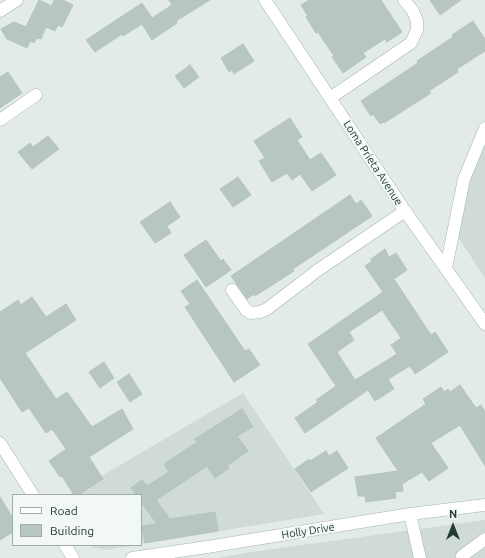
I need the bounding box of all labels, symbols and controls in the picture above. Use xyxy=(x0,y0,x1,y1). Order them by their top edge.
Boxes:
street label: Loma Prieta Avenue xyxy=(341,118,405,208)
legend xyxy=(12,494,142,546)
text: Road xyxy=(50,504,78,517)
north arrow xyxy=(433,506,473,546)
text: N xyxy=(449,508,457,520)
street label: Holly Drive xyxy=(280,520,336,542)
text: Building xyxy=(50,524,94,537)

